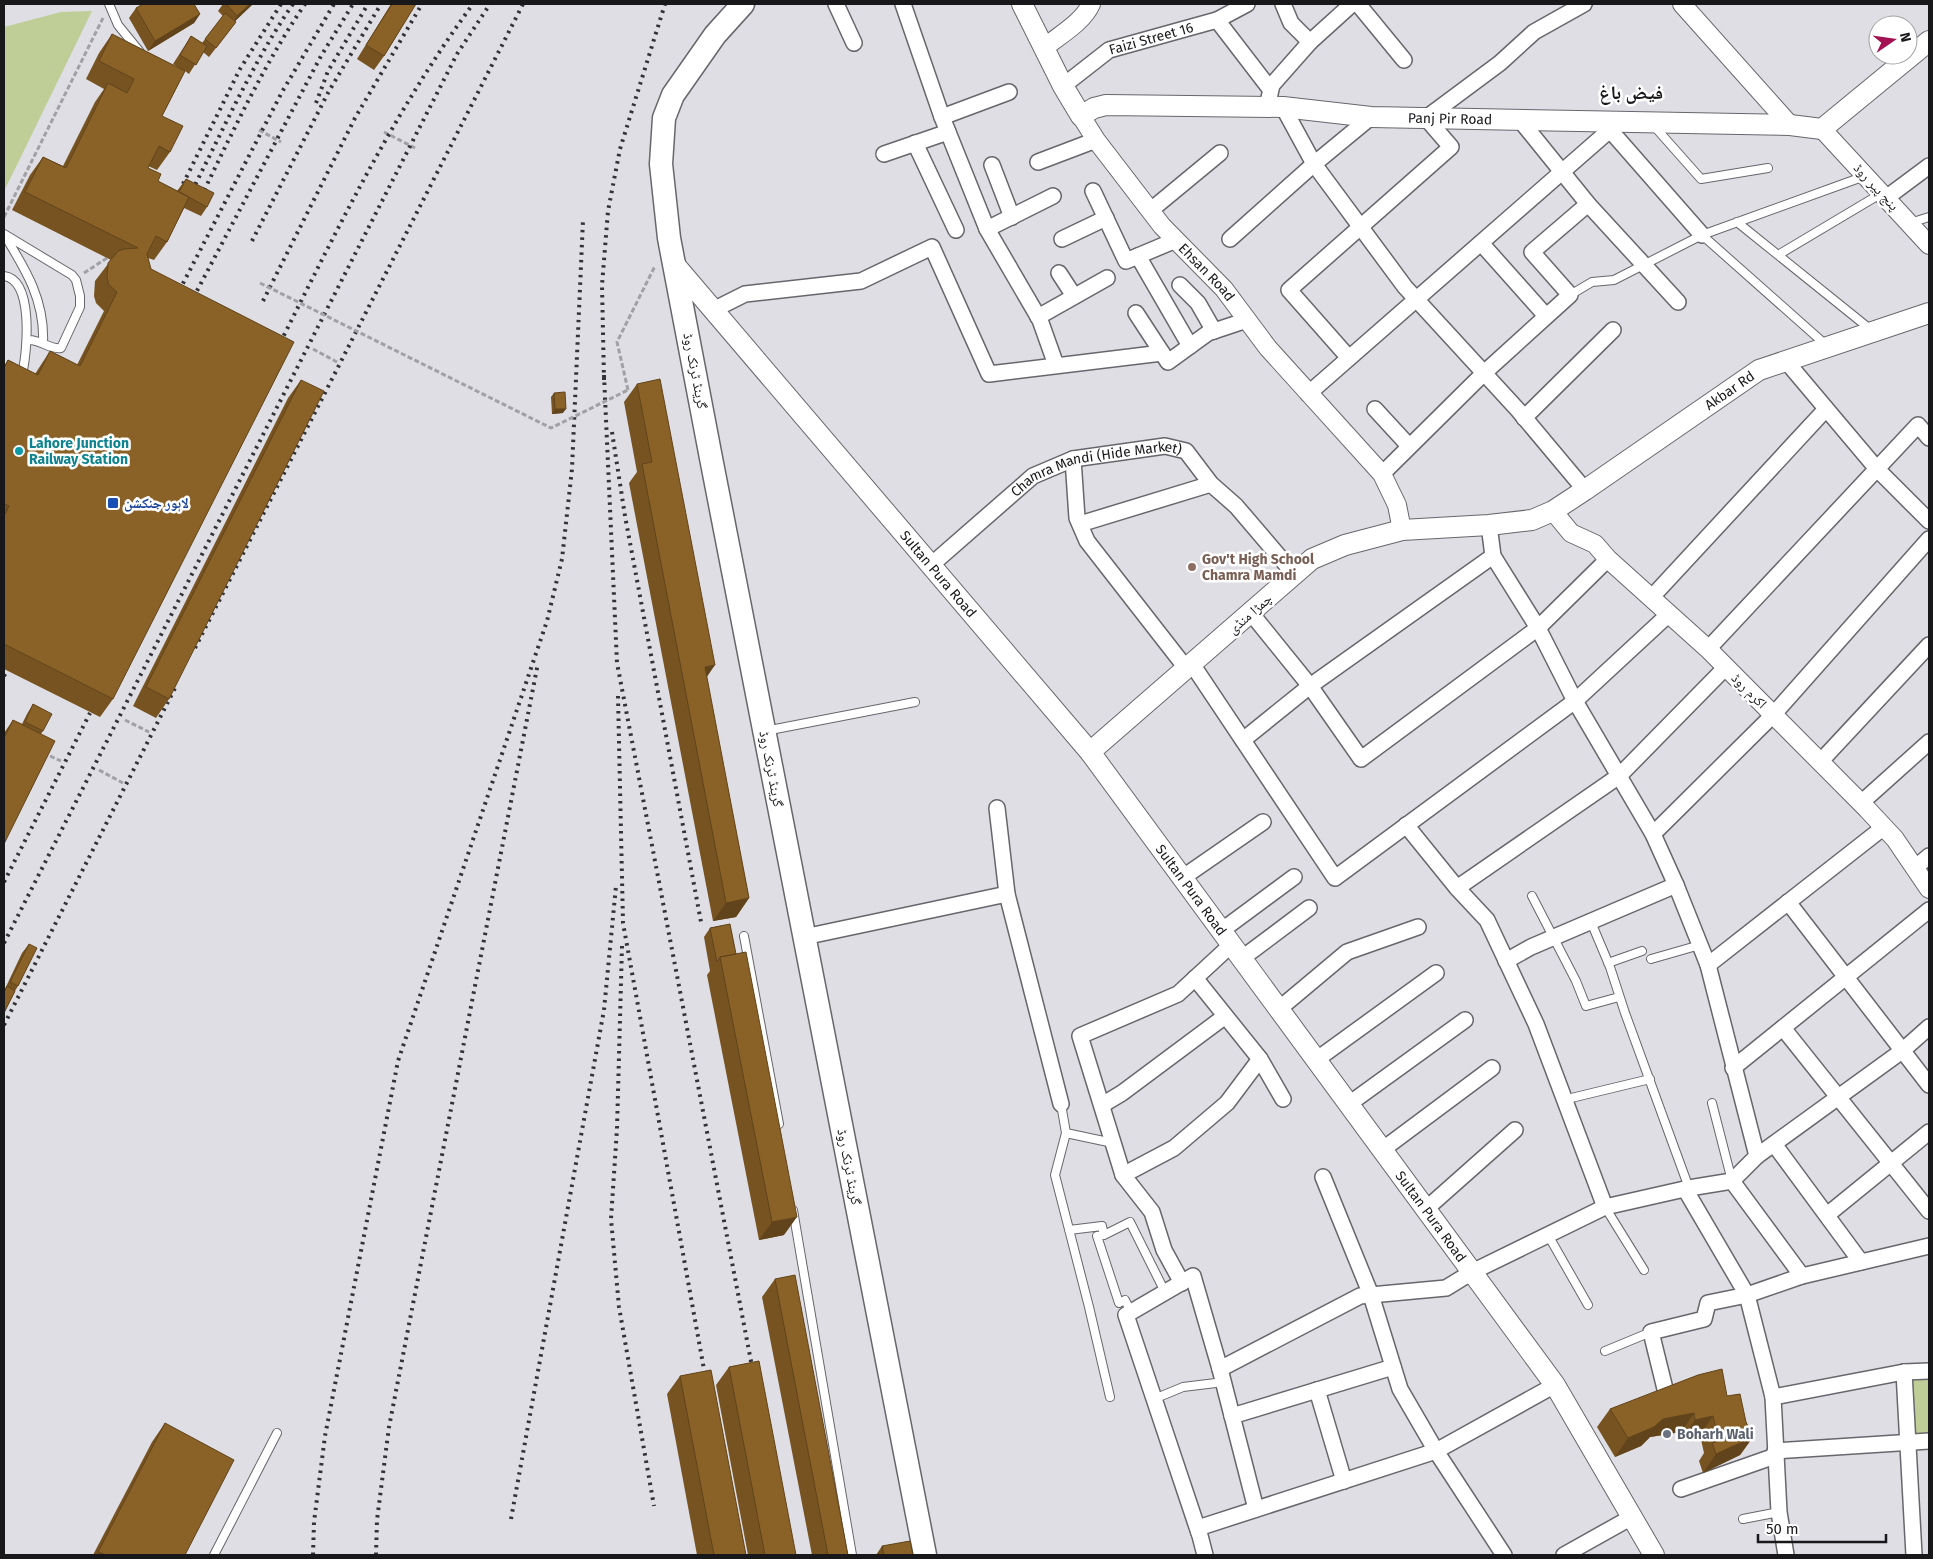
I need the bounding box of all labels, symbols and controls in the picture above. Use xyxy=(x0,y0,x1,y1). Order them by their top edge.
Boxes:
north arrow xyxy=(1868,15,1918,65)
street label: Faizi Street 16 xyxy=(1107,19,1195,58)
text: N xyxy=(1896,31,1915,44)
district label: فیض باغ xyxy=(1599,81,1663,105)
street label: Panj Pir Road xyxy=(1408,109,1492,128)
street label: پنج پیر روڈ xyxy=(1849,160,1902,215)
street label: Ehsan Road xyxy=(1175,239,1239,304)
street label: گرینڈ ٹرنک روڈ xyxy=(679,331,711,411)
street label: Akbar Rd xyxy=(1701,367,1758,413)
place label: Lahore Junction Railway Station xyxy=(29,435,129,468)
street label: Chamra Mandi (Hide Market) xyxy=(1007,437,1184,500)
marker: Lahore Junction Railway Station xyxy=(13,445,25,457)
place label: لاہور جنکشن xyxy=(124,495,189,512)
marker: لاہور جنکشن xyxy=(106,496,120,510)
street label: Sultan Pura Road xyxy=(897,527,980,621)
place label: Gov't High School Chamra Mamdi xyxy=(1202,551,1315,584)
marker: Gov't High School Chamra Mamdi xyxy=(1186,561,1198,573)
street label: چمڑا منڈی xyxy=(1224,590,1276,638)
street label: اکرم روڈ xyxy=(1727,670,1770,713)
street label: گرینڈ ٹرنک روڈ xyxy=(755,729,787,809)
street label: Sultan Pura Road xyxy=(1152,841,1230,939)
street label: گرینڈ ٹرنک روڈ xyxy=(833,1127,865,1207)
street label: Sultan Pura Road xyxy=(1392,1167,1470,1265)
place label: Boharh Wali xyxy=(1677,1426,1754,1443)
marker: Boharh Wali xyxy=(1661,1428,1673,1440)
scale bar xyxy=(1758,1512,1886,1544)
text: 50 m xyxy=(1766,1520,1799,1538)

